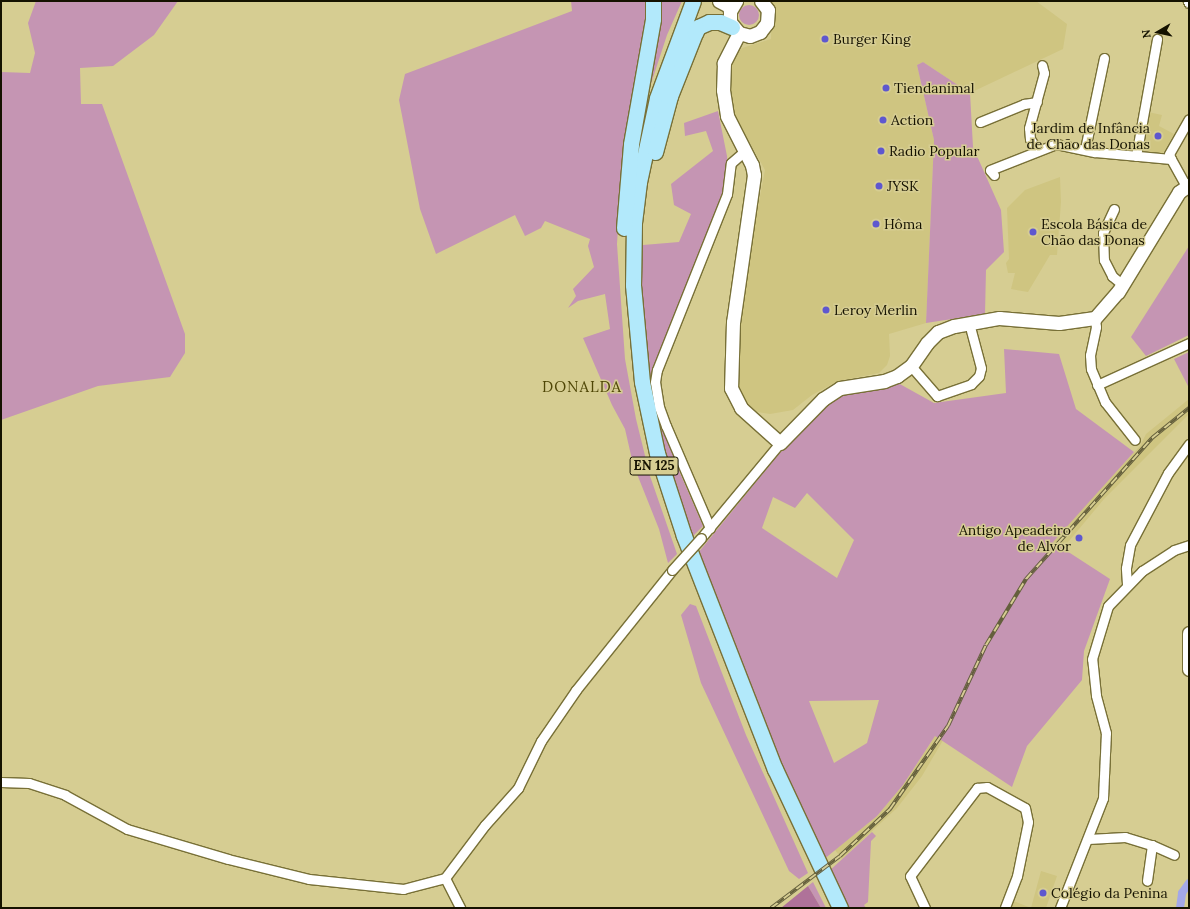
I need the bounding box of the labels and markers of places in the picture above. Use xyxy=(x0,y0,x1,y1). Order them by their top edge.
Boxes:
place label: Burger King xyxy=(833,31,911,47)
marker: Burger King xyxy=(820,34,830,44)
place label: Tiendanimal xyxy=(894,80,975,96)
marker: Tiendanimal xyxy=(881,83,891,93)
place label: Action xyxy=(891,112,933,128)
marker: Action xyxy=(878,115,888,125)
place label: Jardim de Infância de Chão das Donas xyxy=(1027,120,1150,152)
marker: Jardim de Infância de Chão das Donas xyxy=(1153,131,1163,141)
place label: Radio Popular xyxy=(889,143,980,159)
marker: Radio Popular xyxy=(876,146,886,156)
place label: JYSK xyxy=(887,178,919,194)
marker: JYSK xyxy=(874,181,884,191)
place label: Hôma xyxy=(884,216,923,232)
place label: Escola Básica de Chão das Donas xyxy=(1041,216,1147,248)
marker: Hôma xyxy=(871,219,881,229)
marker: Escola Básica de Chão das Donas xyxy=(1028,227,1038,237)
place label: Leroy Merlin xyxy=(834,302,917,318)
marker: Leroy Merlin xyxy=(821,305,831,315)
place label: Antigo Apeadeiro de Alvor xyxy=(959,522,1071,554)
marker: Antigo Apeadeiro de Alvor xyxy=(1074,533,1084,543)
place label: Colégio da Penina xyxy=(1051,885,1168,901)
marker: Colégio da Penina xyxy=(1038,888,1048,898)

